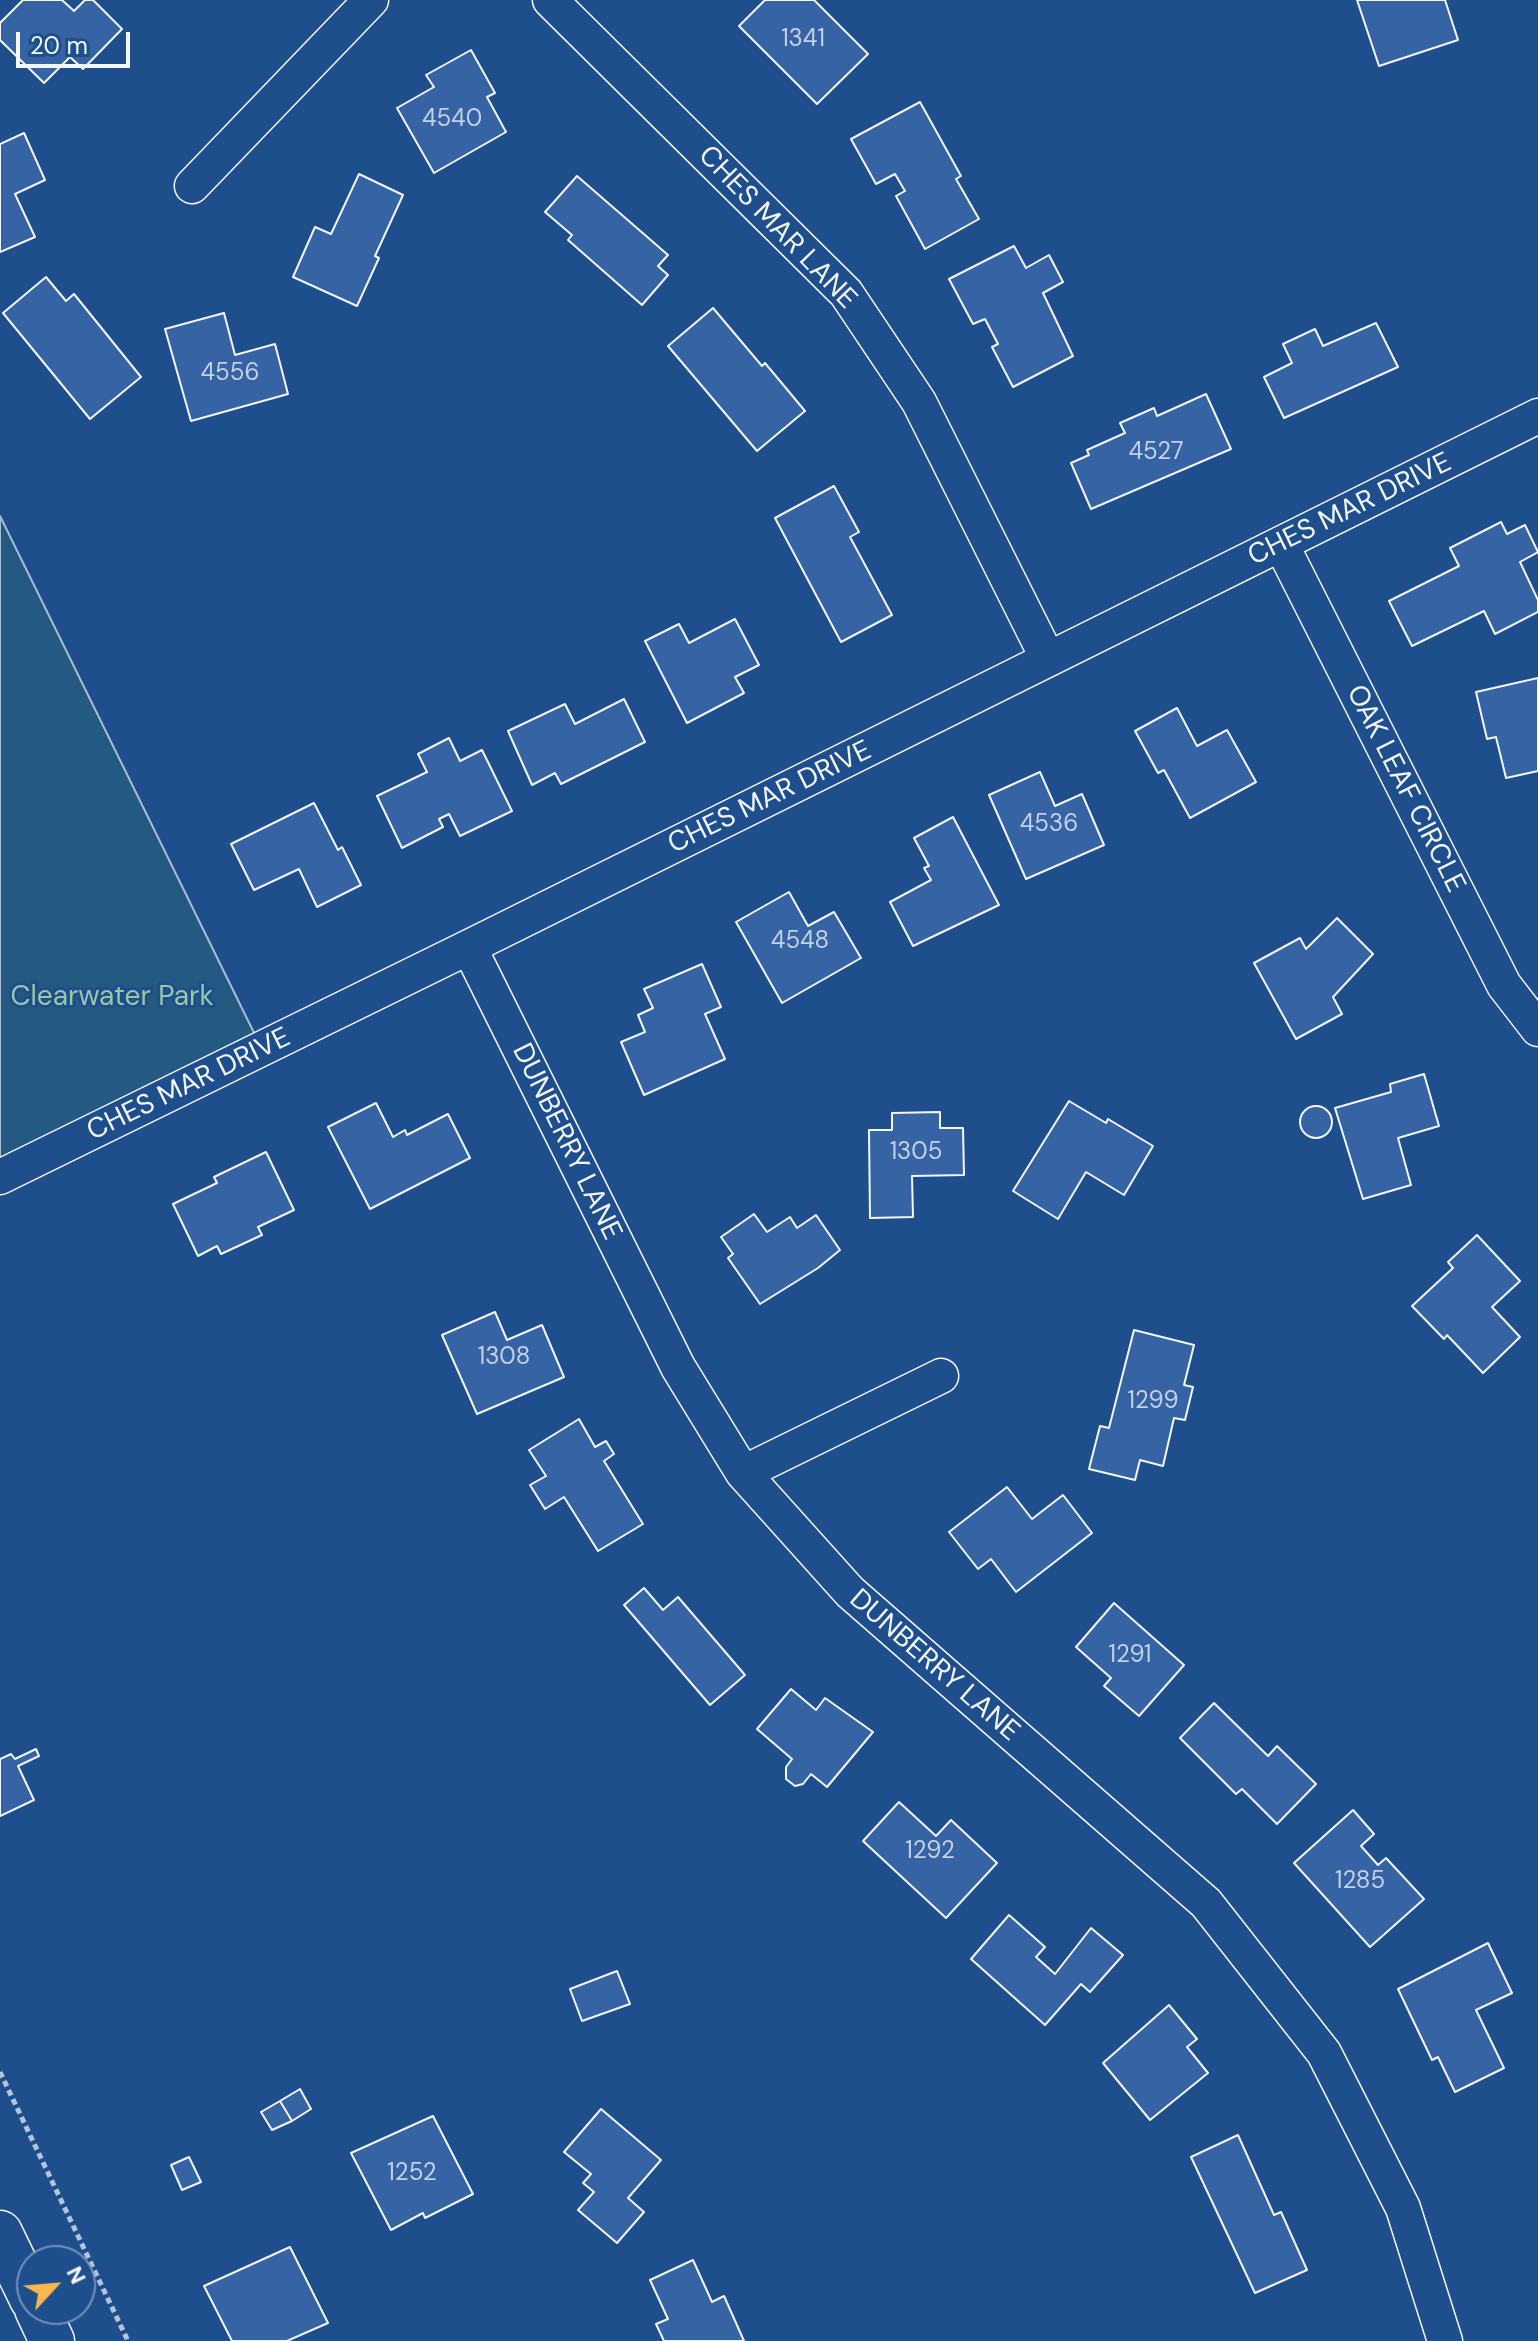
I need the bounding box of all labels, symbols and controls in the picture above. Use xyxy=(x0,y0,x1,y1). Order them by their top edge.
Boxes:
scale bar xyxy=(20,16,134,66)
house number: 1341 xyxy=(781,26,825,54)
text: 20 m xyxy=(30,30,88,61)
house number: 4540 xyxy=(422,106,482,134)
street label: CHES MAR LANE xyxy=(691,140,863,316)
house number: 4556 xyxy=(201,360,259,388)
house number: 4527 xyxy=(1128,439,1184,467)
street label: CHES MAR DRIVE xyxy=(1243,446,1457,574)
street label: OAK LEAF CIRCLE xyxy=(1338,680,1472,898)
street label: CHES MAR DRIVE xyxy=(663,734,877,862)
house number: 4536 xyxy=(1020,811,1078,839)
house number: 4548 xyxy=(771,928,829,956)
park label: Clearwater Park xyxy=(10,981,214,1015)
street label: CHES MAR DRIVE xyxy=(82,1021,296,1149)
street label: DUNBERRY LANE xyxy=(504,1038,628,1246)
house number: 1305 xyxy=(890,1139,942,1167)
house number: 1308 xyxy=(478,1344,530,1372)
house number: 1299 xyxy=(1127,1388,1179,1416)
street label: DUNBERRY LANE xyxy=(842,1583,1026,1749)
house number: 1291 xyxy=(1108,1642,1152,1670)
house number: 1292 xyxy=(905,1838,955,1866)
house number: 1285 xyxy=(1335,1868,1385,1896)
house number: 1252 xyxy=(387,2160,437,2188)
north arrow xyxy=(16,2245,96,2325)
text: N xyxy=(60,2262,93,2289)

